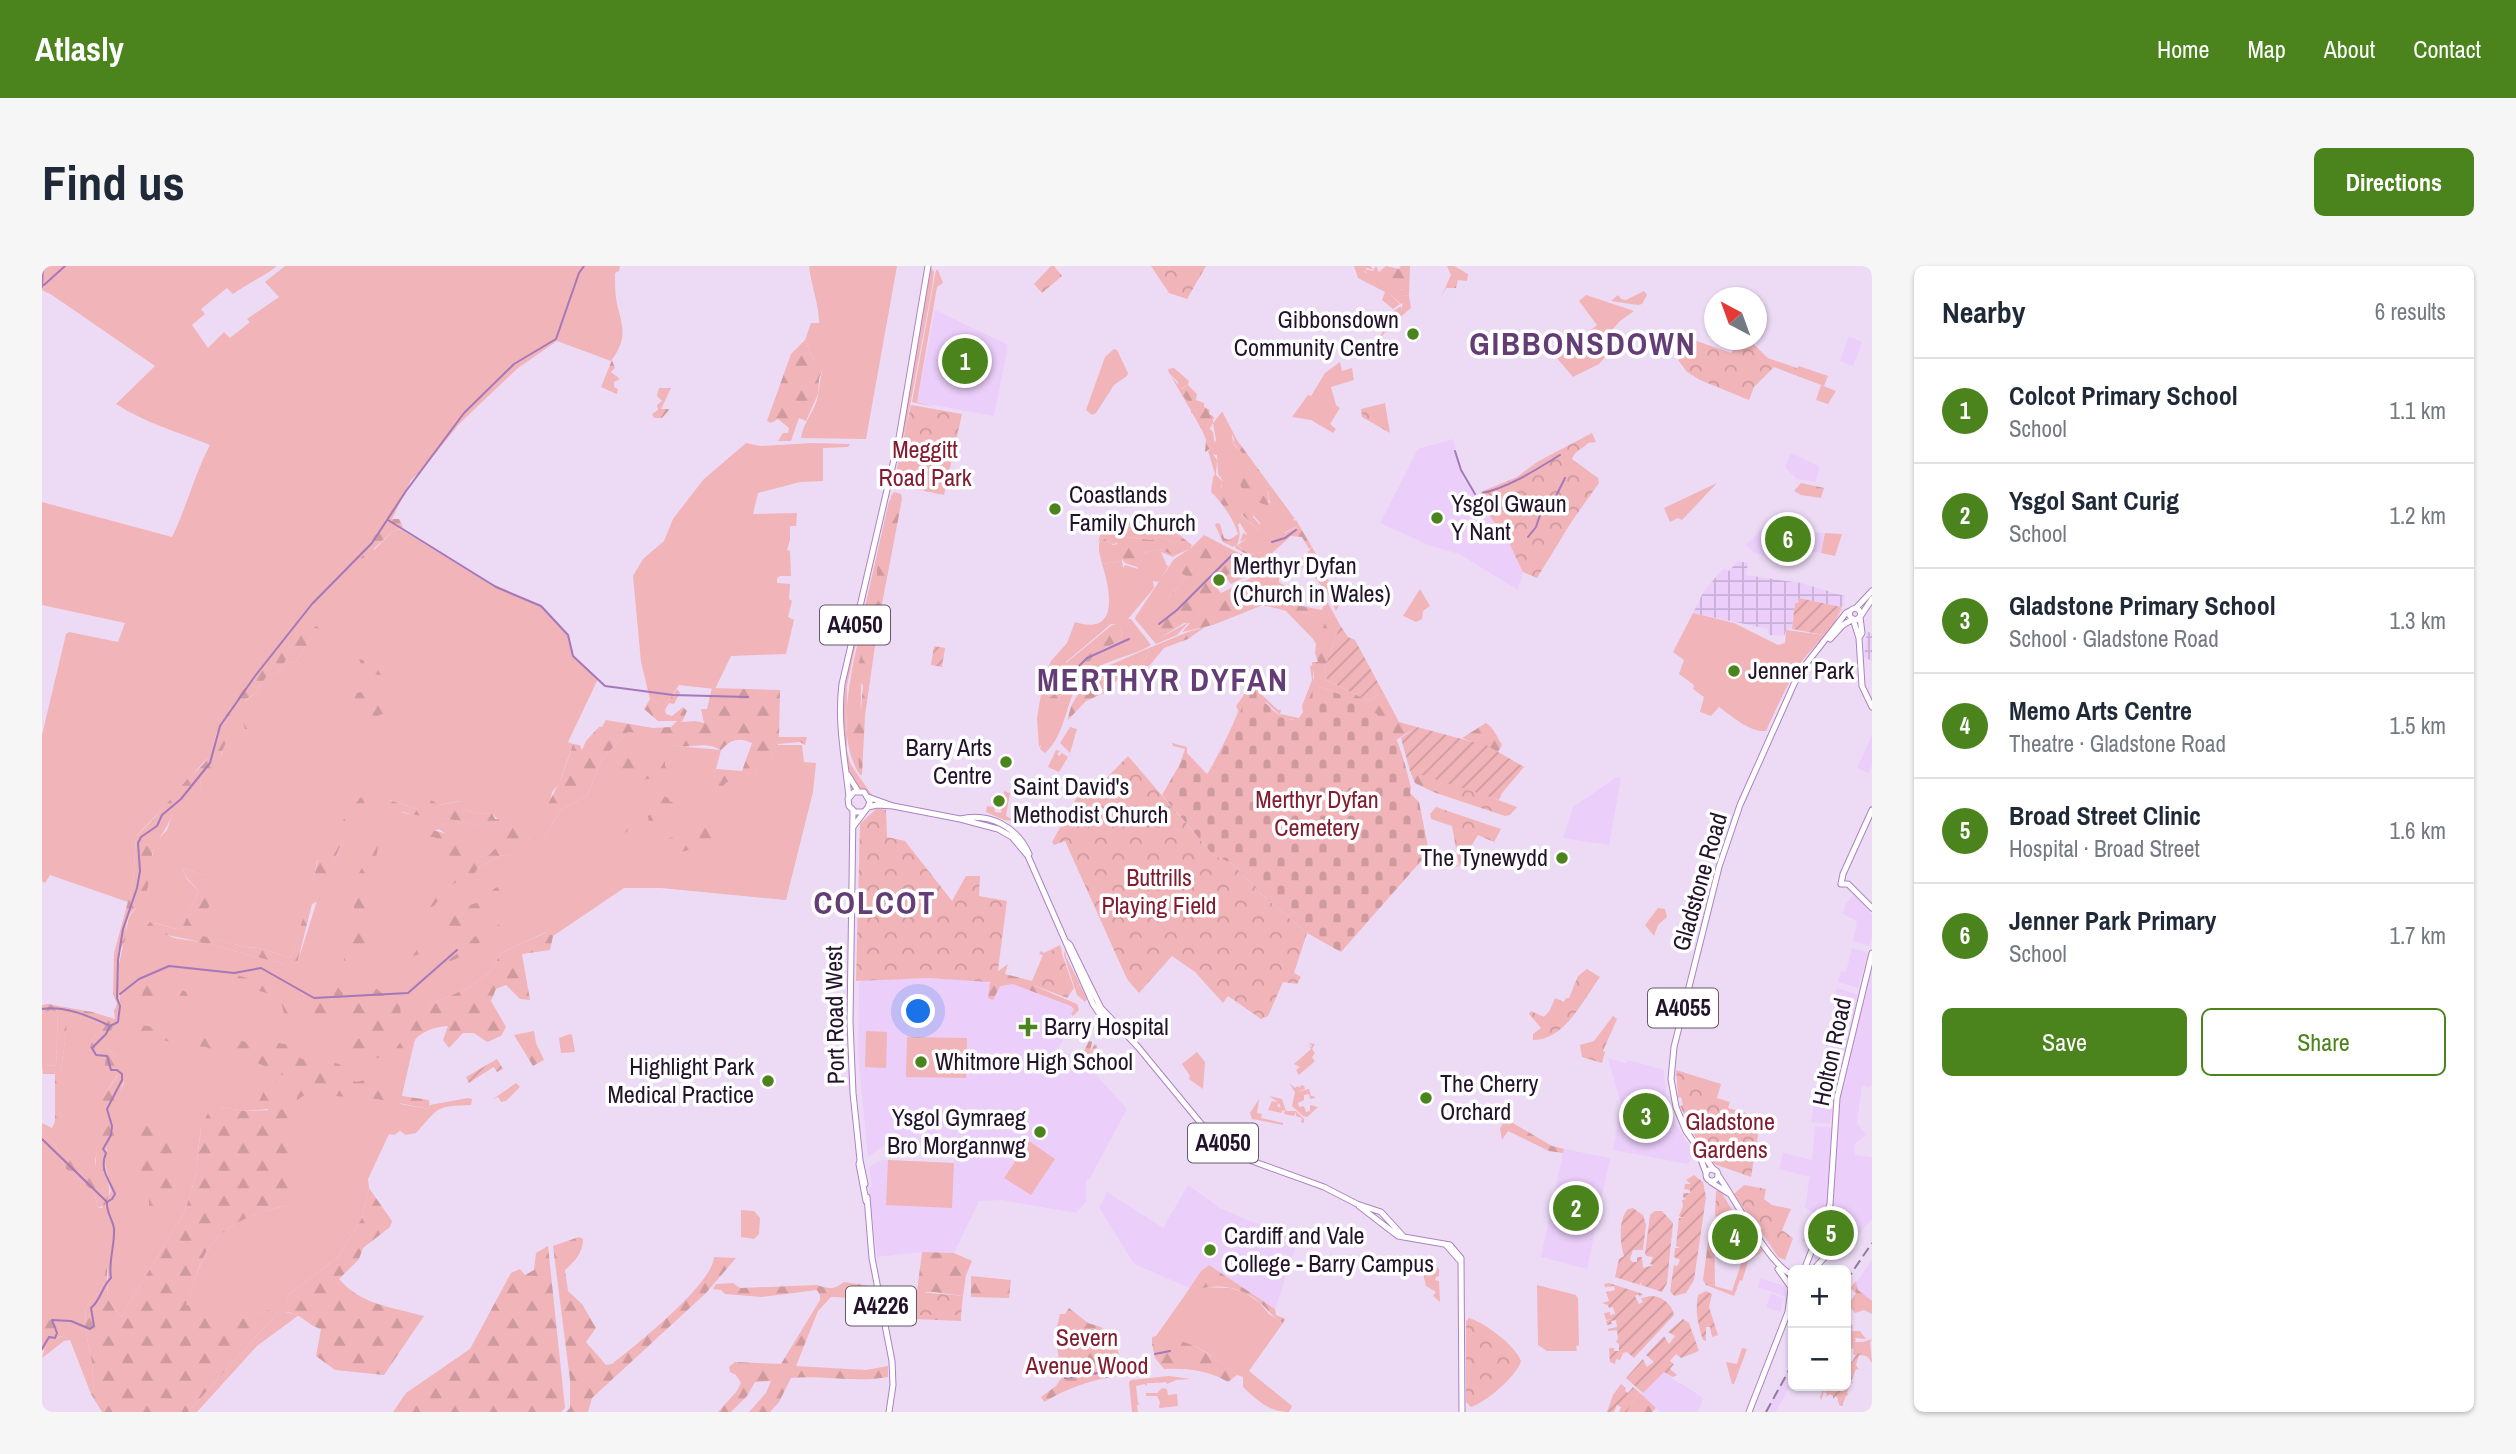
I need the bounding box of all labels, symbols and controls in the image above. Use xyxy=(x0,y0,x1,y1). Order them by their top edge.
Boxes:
text: Atlasly xyxy=(35,27,124,71)
text: Home xyxy=(2157,33,2209,65)
text: Map xyxy=(2247,33,2286,65)
text: About xyxy=(2324,33,2375,65)
text: Contact xyxy=(2413,33,2481,65)
button: Directions xyxy=(2314,148,2474,216)
text: Find us xyxy=(42,149,185,215)
north arrow xyxy=(1704,287,1767,350)
text: Nearby xyxy=(1942,292,2025,332)
text: 6 results xyxy=(2375,296,2446,327)
place label: Gibbonsdown Community Centre xyxy=(1234,303,1399,363)
district label: GIBBONSDOWN xyxy=(1469,322,1697,365)
marker: Gibbonsdown Community Centre xyxy=(1405,326,1421,342)
pin: 1 xyxy=(942,335,988,387)
text: Colcot Primary School xyxy=(2009,378,2238,413)
text: 1 xyxy=(1960,395,1970,426)
text: 1.1 km xyxy=(2389,395,2446,426)
text: School xyxy=(2009,413,2067,444)
park label: Meggitt Road Park xyxy=(879,433,972,493)
place label: Coastlands Family Church xyxy=(1069,478,1196,538)
text: Ysgol Sant Curig xyxy=(2009,483,2179,518)
place label: Ysgol Gwaun Y Nant xyxy=(1451,487,1567,547)
text: 2 xyxy=(1960,500,1970,531)
text: 1.2 km xyxy=(2389,500,2446,531)
marker: Coastlands Family Church xyxy=(1047,501,1063,517)
marker: Ysgol Gwaun Y Nant xyxy=(1429,510,1445,526)
pin: 6 xyxy=(1765,513,1811,565)
text: School xyxy=(2009,518,2067,549)
place label: Merthyr Dyfan (Church in Wales) xyxy=(1233,549,1391,609)
marker: Merthyr Dyfan (Church in Wales) xyxy=(1211,572,1227,588)
text: Gladstone Primary School xyxy=(2009,588,2276,623)
text: 3 xyxy=(1960,605,1970,636)
text: 1.3 km xyxy=(2389,605,2446,636)
road number: A4050 xyxy=(820,606,890,644)
text: School · Gladstone Road xyxy=(2009,623,2219,654)
place label: Jenner Park xyxy=(1748,654,1854,686)
district label: MERTHYR DYFAN xyxy=(1037,658,1289,701)
marker: Jenner Park xyxy=(1726,663,1742,679)
text: Memo Arts Centre xyxy=(2009,693,2192,728)
text: 4 xyxy=(1960,710,1970,741)
text: 1.5 km xyxy=(2389,710,2446,741)
text: Theatre · Gladstone Road xyxy=(2009,728,2226,759)
place label: Barry Arts Centre xyxy=(906,731,992,791)
marker: Barry Arts Centre xyxy=(998,754,1014,770)
place label: Saint David's Methodist Church xyxy=(1013,770,1168,830)
park label: Merthyr Dyfan Cemetery xyxy=(1255,783,1379,843)
marker: Saint David's Methodist Church xyxy=(991,793,1007,809)
text: Broad Street Clinic xyxy=(2009,798,2201,833)
street label: Gladstone Road xyxy=(1664,809,1734,954)
text: 5 xyxy=(1960,815,1970,846)
text: 1.6 km xyxy=(2389,815,2446,846)
text: Hospital · Broad Street xyxy=(2009,833,2200,864)
place label: The Tynewydd xyxy=(1420,841,1548,873)
marker: The Tynewydd xyxy=(1554,850,1570,866)
park label: Buttrills Playing Field xyxy=(1102,861,1216,921)
district label: COLCOT xyxy=(814,881,936,924)
text: Jenner Park Primary xyxy=(2009,903,2216,938)
text: 6 xyxy=(1960,920,1970,951)
text: 1.7 km xyxy=(2389,920,2446,951)
text: School xyxy=(2009,938,2067,969)
street label: Port Road West xyxy=(817,945,851,1085)
road number: A4055 xyxy=(1648,988,1718,1028)
your location xyxy=(901,994,935,1028)
street label: Holton Road xyxy=(1804,995,1858,1109)
button: Save xyxy=(1942,1008,2187,1076)
button: Share xyxy=(2201,1008,2446,1076)
place label: Barry Hospital xyxy=(1044,1010,1169,1042)
marker: Barry Hospital xyxy=(1018,1017,1038,1037)
place label: Whitmore High School xyxy=(935,1045,1133,1077)
place label: Highlight Park Medical Practice xyxy=(607,1050,754,1110)
marker: Whitmore High School xyxy=(913,1054,929,1070)
place label: The Cherry Orchard xyxy=(1440,1067,1539,1127)
marker: Highlight Park Medical Practice xyxy=(760,1073,776,1089)
marker: The Cherry Orchard xyxy=(1418,1090,1434,1106)
pin: 3 xyxy=(1623,1090,1669,1142)
place label: Ysgol Gymraeg Bro Morgannwg xyxy=(887,1101,1026,1161)
park label: Gladstone Gardens xyxy=(1685,1105,1775,1165)
marker: Ysgol Gymraeg Bro Morgannwg xyxy=(1032,1124,1048,1140)
road number: A4050 xyxy=(1188,1124,1258,1163)
pin: 2 xyxy=(1553,1182,1599,1234)
pin: 5 xyxy=(1808,1207,1854,1259)
pin: 4 xyxy=(1712,1211,1758,1263)
place label: Cardiff and Vale College - Barry Campus xyxy=(1224,1219,1434,1279)
marker: Cardiff and Vale College - Barry Campus xyxy=(1202,1242,1218,1258)
map controls xyxy=(1788,1265,1851,1391)
button: + xyxy=(1788,1265,1851,1328)
road number: A4226 xyxy=(846,1287,916,1326)
park label: Severn Avenue Wood xyxy=(1025,1321,1148,1381)
button: − xyxy=(1788,1328,1851,1391)

